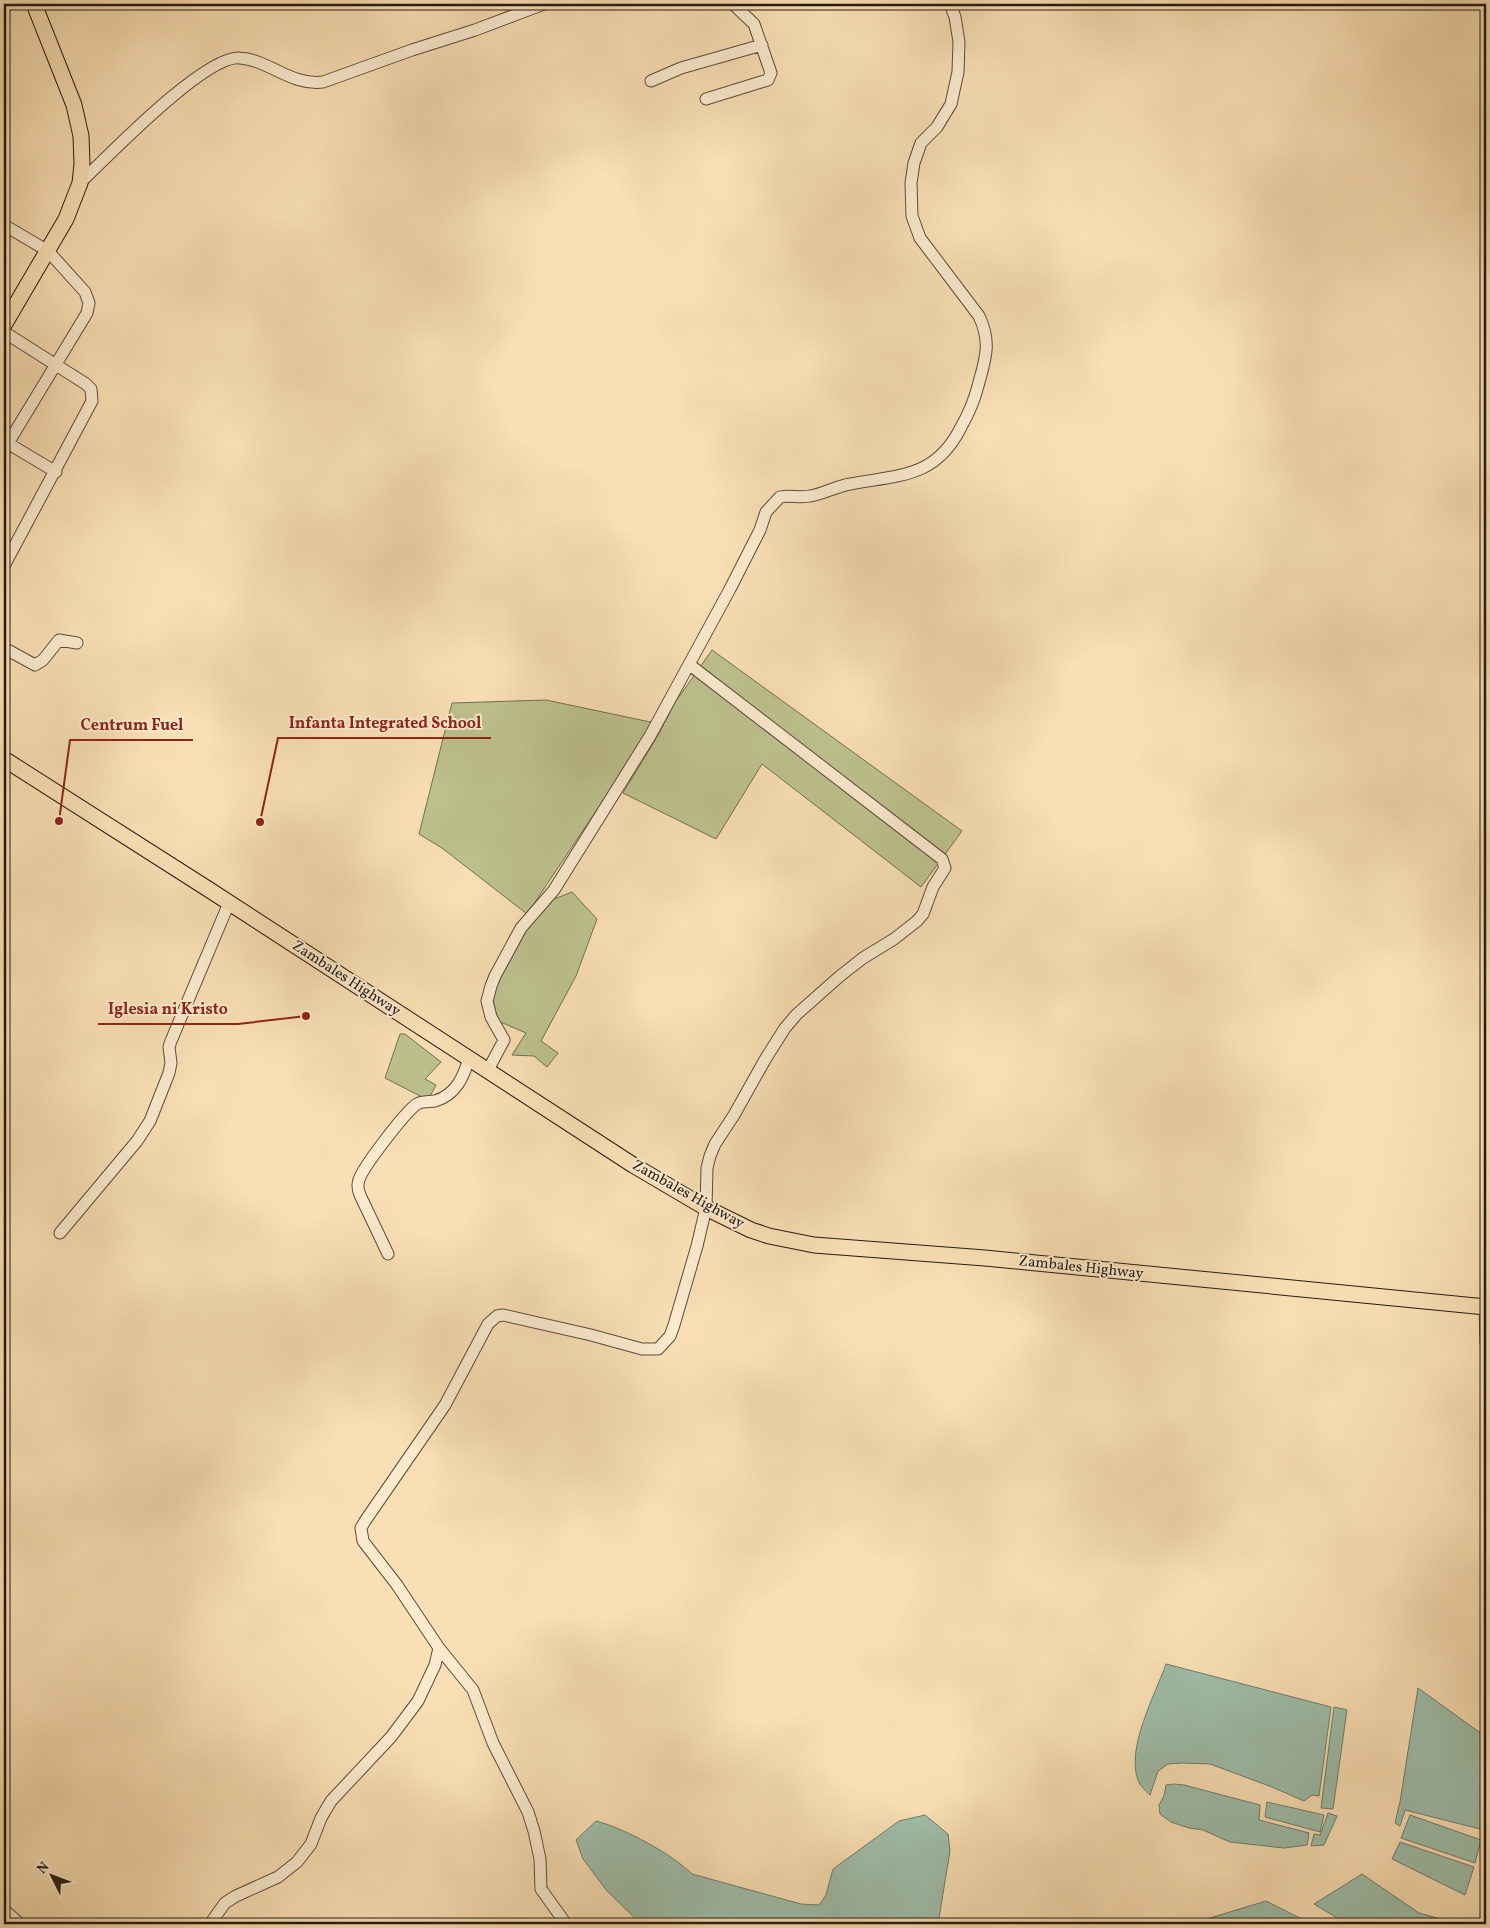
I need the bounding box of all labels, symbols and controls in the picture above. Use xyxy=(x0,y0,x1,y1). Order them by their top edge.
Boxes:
callout: Infanta Integrated School xyxy=(278,707,491,738)
callout: Centrum Fuel xyxy=(70,709,193,740)
text: Infanta Integrated School xyxy=(289,713,482,735)
text: Centrum Fuel xyxy=(80,715,184,737)
street label: Zambales Highway xyxy=(288,936,404,1022)
callout: Iglesia ni Kristo xyxy=(98,993,238,1024)
text: Iglesia ni Kristo xyxy=(108,999,228,1021)
street label: Zambales Highway xyxy=(628,1155,748,1235)
street label: Zambales Highway xyxy=(1018,1251,1144,1285)
north arrow xyxy=(28,1850,78,1900)
text: N xyxy=(33,1858,54,1878)

